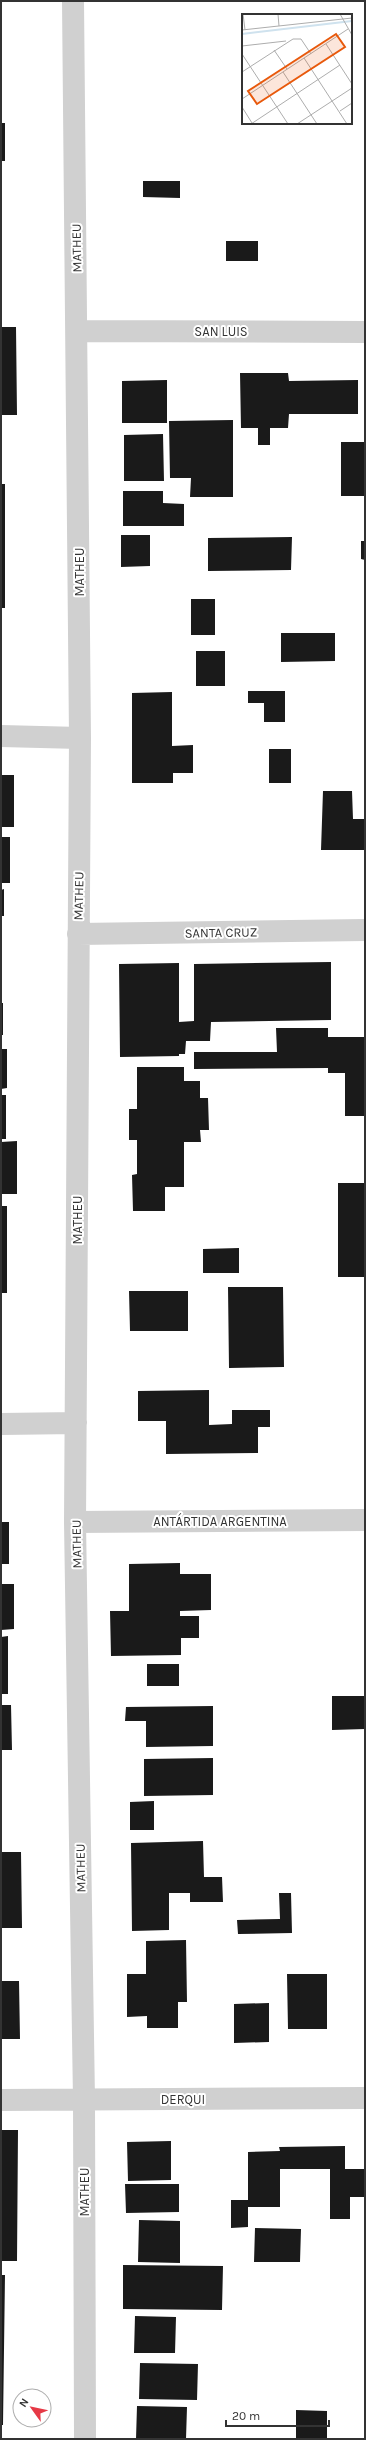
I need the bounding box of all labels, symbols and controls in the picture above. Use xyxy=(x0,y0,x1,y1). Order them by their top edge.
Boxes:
inset map xyxy=(242,14,352,124)
street label: MATHEU xyxy=(69,223,84,273)
street label: SAN LUIS xyxy=(194,324,248,339)
street label: MATHEU xyxy=(72,548,87,596)
street label: MATHEU xyxy=(71,871,86,921)
street label: SANTA CRUZ xyxy=(184,924,258,941)
street label: MATHEU xyxy=(70,1196,85,1244)
street label: ANTÁRTIDA ARGENTINA xyxy=(153,1512,287,1529)
street label: MATHEU xyxy=(69,1519,84,1569)
street label: MATHEU xyxy=(73,1843,88,1893)
street label: DERQUI xyxy=(161,2092,205,2107)
street label: MATHEU xyxy=(77,2168,92,2216)
north arrow xyxy=(12,2388,52,2428)
text: N xyxy=(16,2396,32,2410)
scale bar xyxy=(226,2402,329,2428)
text: 20 m xyxy=(232,2409,260,2423)

